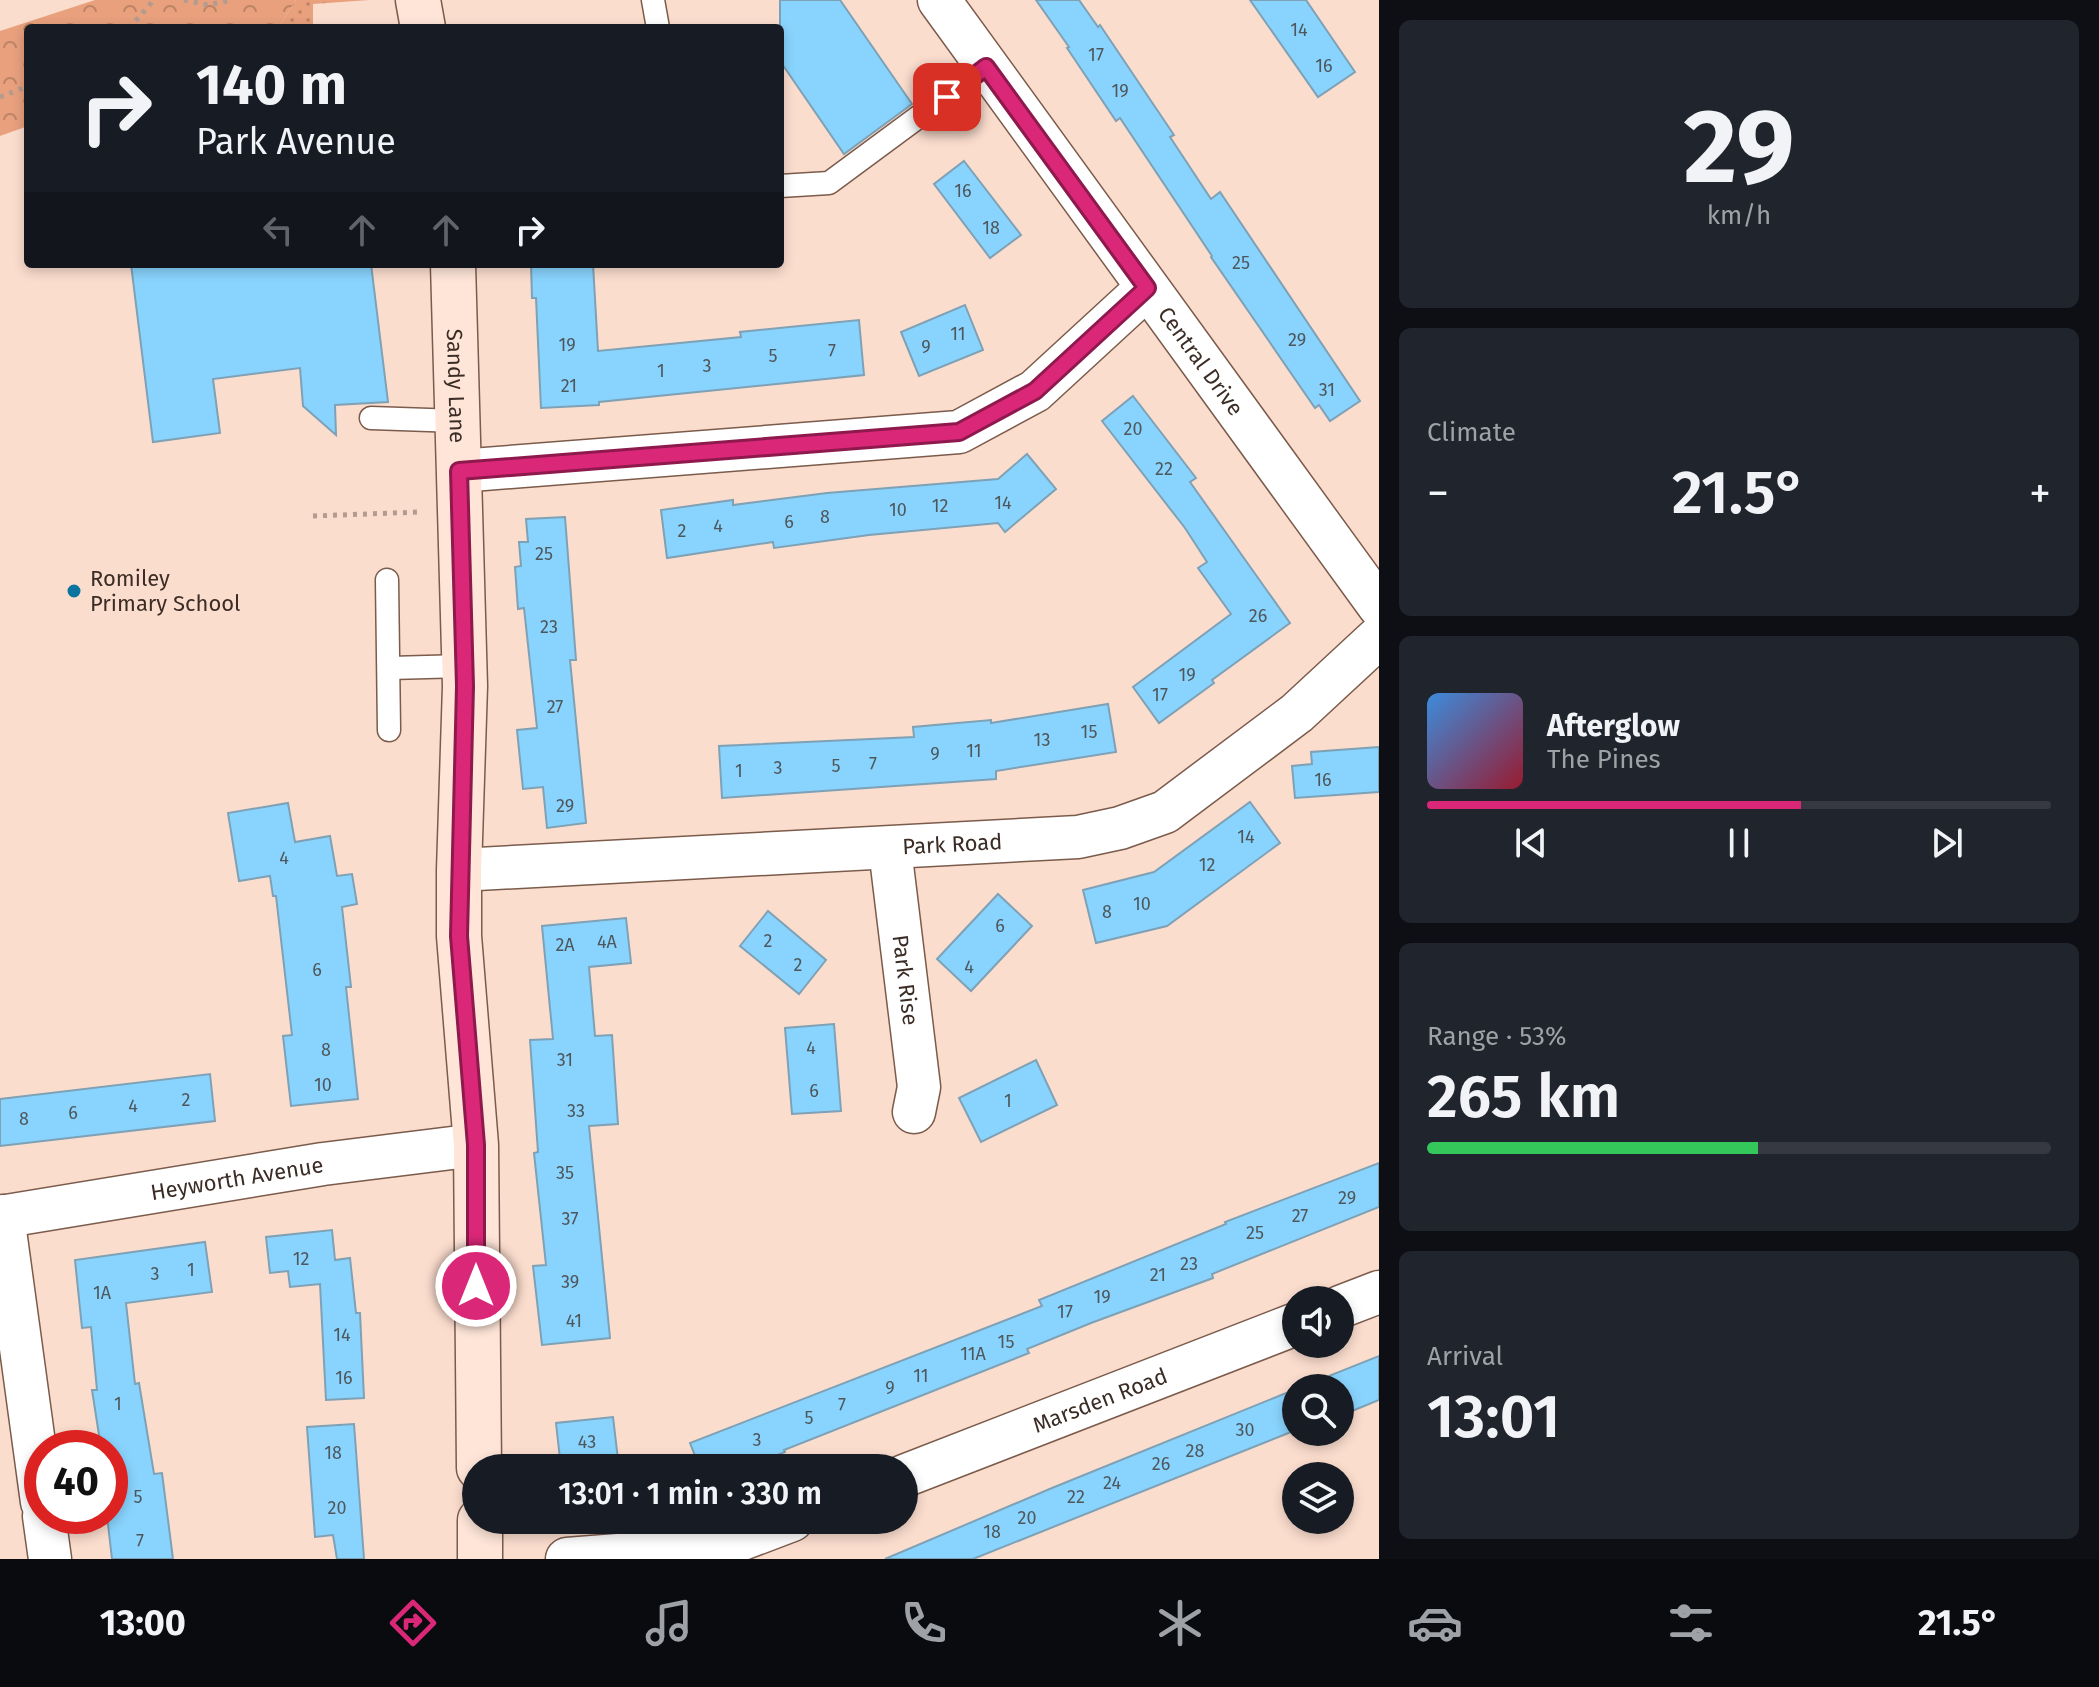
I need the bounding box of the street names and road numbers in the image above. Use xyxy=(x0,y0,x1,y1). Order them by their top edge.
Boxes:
street label: Central Drive xyxy=(1152,301,1249,421)
street label: Sandy Lane xyxy=(441,328,471,443)
street label: Park Road xyxy=(902,828,1003,860)
street label: Park Rise xyxy=(887,933,924,1027)
street label: Heyworth Avenue xyxy=(149,1151,325,1206)
street label: Marsden Road xyxy=(1029,1362,1171,1439)

